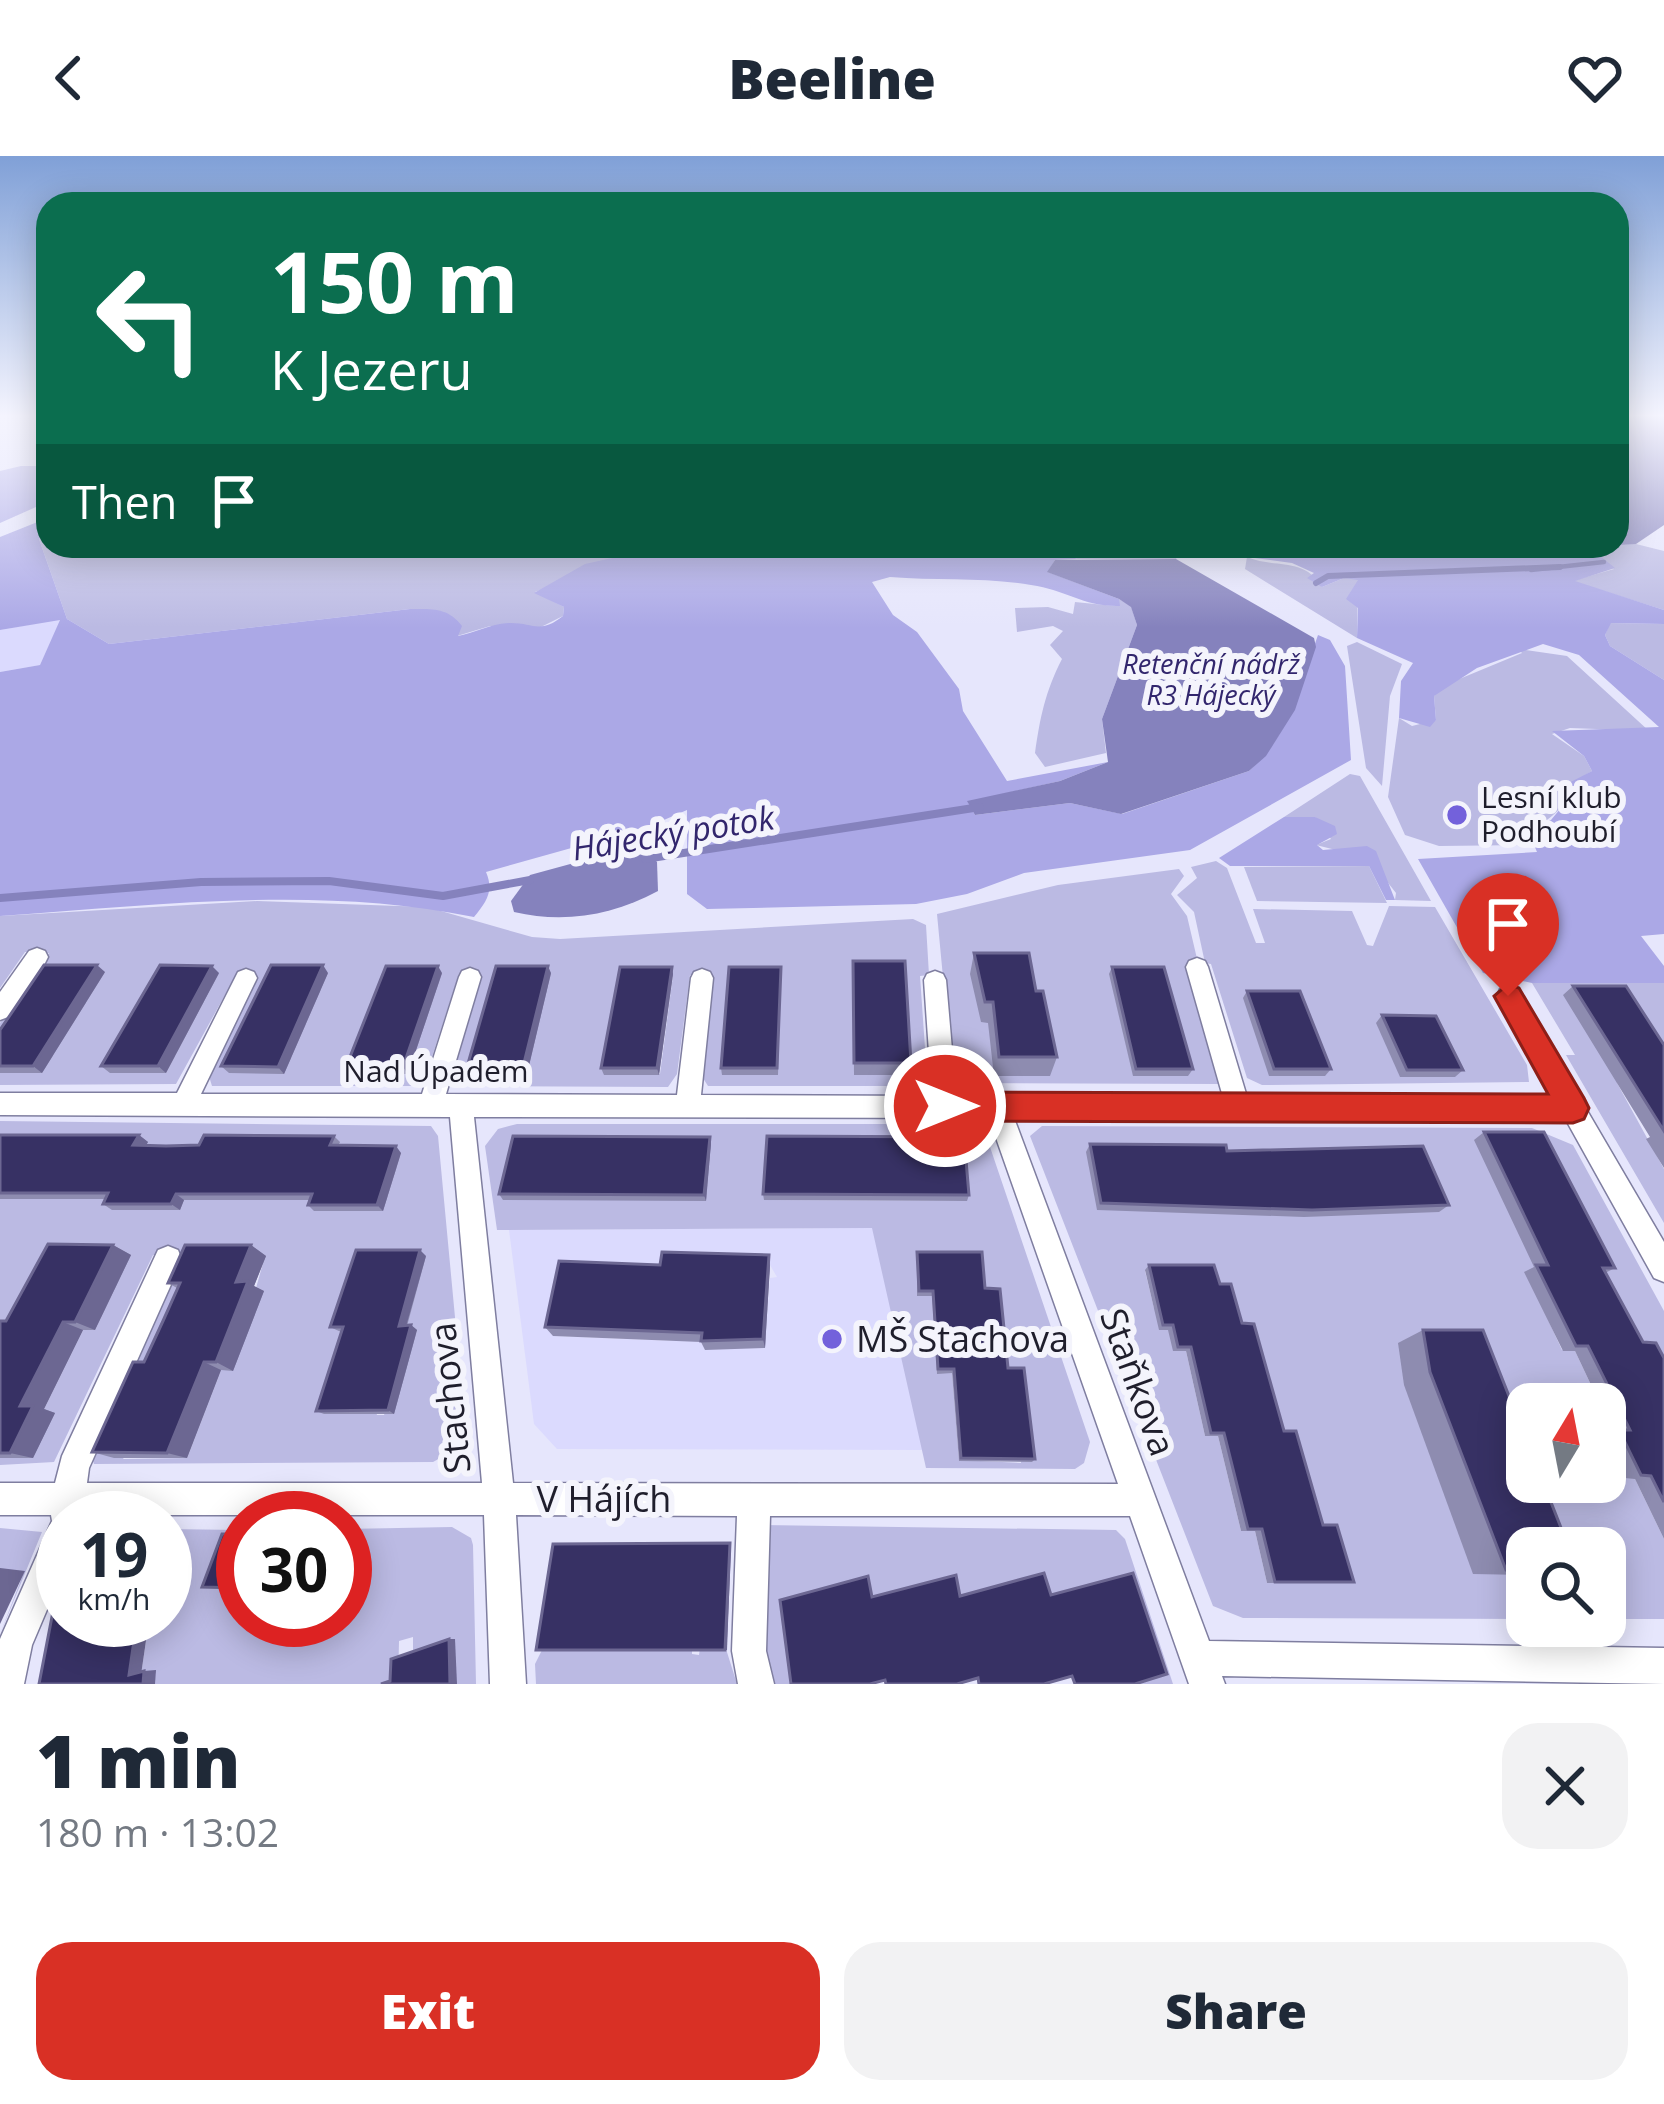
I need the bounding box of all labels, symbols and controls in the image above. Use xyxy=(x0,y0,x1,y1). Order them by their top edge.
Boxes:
text: Beeline xyxy=(728,41,936,115)
icon: back xyxy=(36,45,102,111)
icon: heart xyxy=(1562,45,1628,111)
text: 150 m xyxy=(270,223,518,338)
icon: left xyxy=(72,240,228,396)
text: K Jezeru xyxy=(270,332,473,406)
icon: arrive xyxy=(201,468,267,534)
text: Then xyxy=(72,471,177,532)
water label: Retenční nádrž R3 Hájecký xyxy=(1122,645,1301,713)
place label: Lesní klub Podhoubí xyxy=(1481,776,1622,851)
water label: Hájecký potok xyxy=(569,794,779,871)
marker: Lesní klub Podhoubí xyxy=(1444,802,1470,828)
pin xyxy=(1457,873,1559,996)
icon: arrive xyxy=(1475,891,1541,957)
position arrow xyxy=(882,1043,1008,1169)
street label: Nad Úpadem xyxy=(343,1050,529,1091)
street label: Staňkova xyxy=(1089,1301,1188,1462)
place label: MŠ Stachova xyxy=(856,1314,1069,1363)
street label: Stachova xyxy=(417,1320,482,1476)
marker: MŠ Stachova xyxy=(819,1326,845,1352)
north arrow xyxy=(1506,1383,1626,1503)
map controls xyxy=(1506,1383,1626,1647)
street label: V Hájích xyxy=(537,1474,671,1523)
speed limit sign: 30 xyxy=(216,1491,372,1647)
text: 19 xyxy=(80,1513,148,1595)
button: search xyxy=(1506,1527,1626,1647)
text: km/h xyxy=(78,1578,150,1619)
text: 1 min xyxy=(36,1711,241,1809)
button: close xyxy=(1502,1723,1628,1849)
text: 180 m · 13:02 xyxy=(36,1805,279,1858)
button: Exit xyxy=(36,1942,820,2080)
button: Share xyxy=(844,1942,1628,2080)

